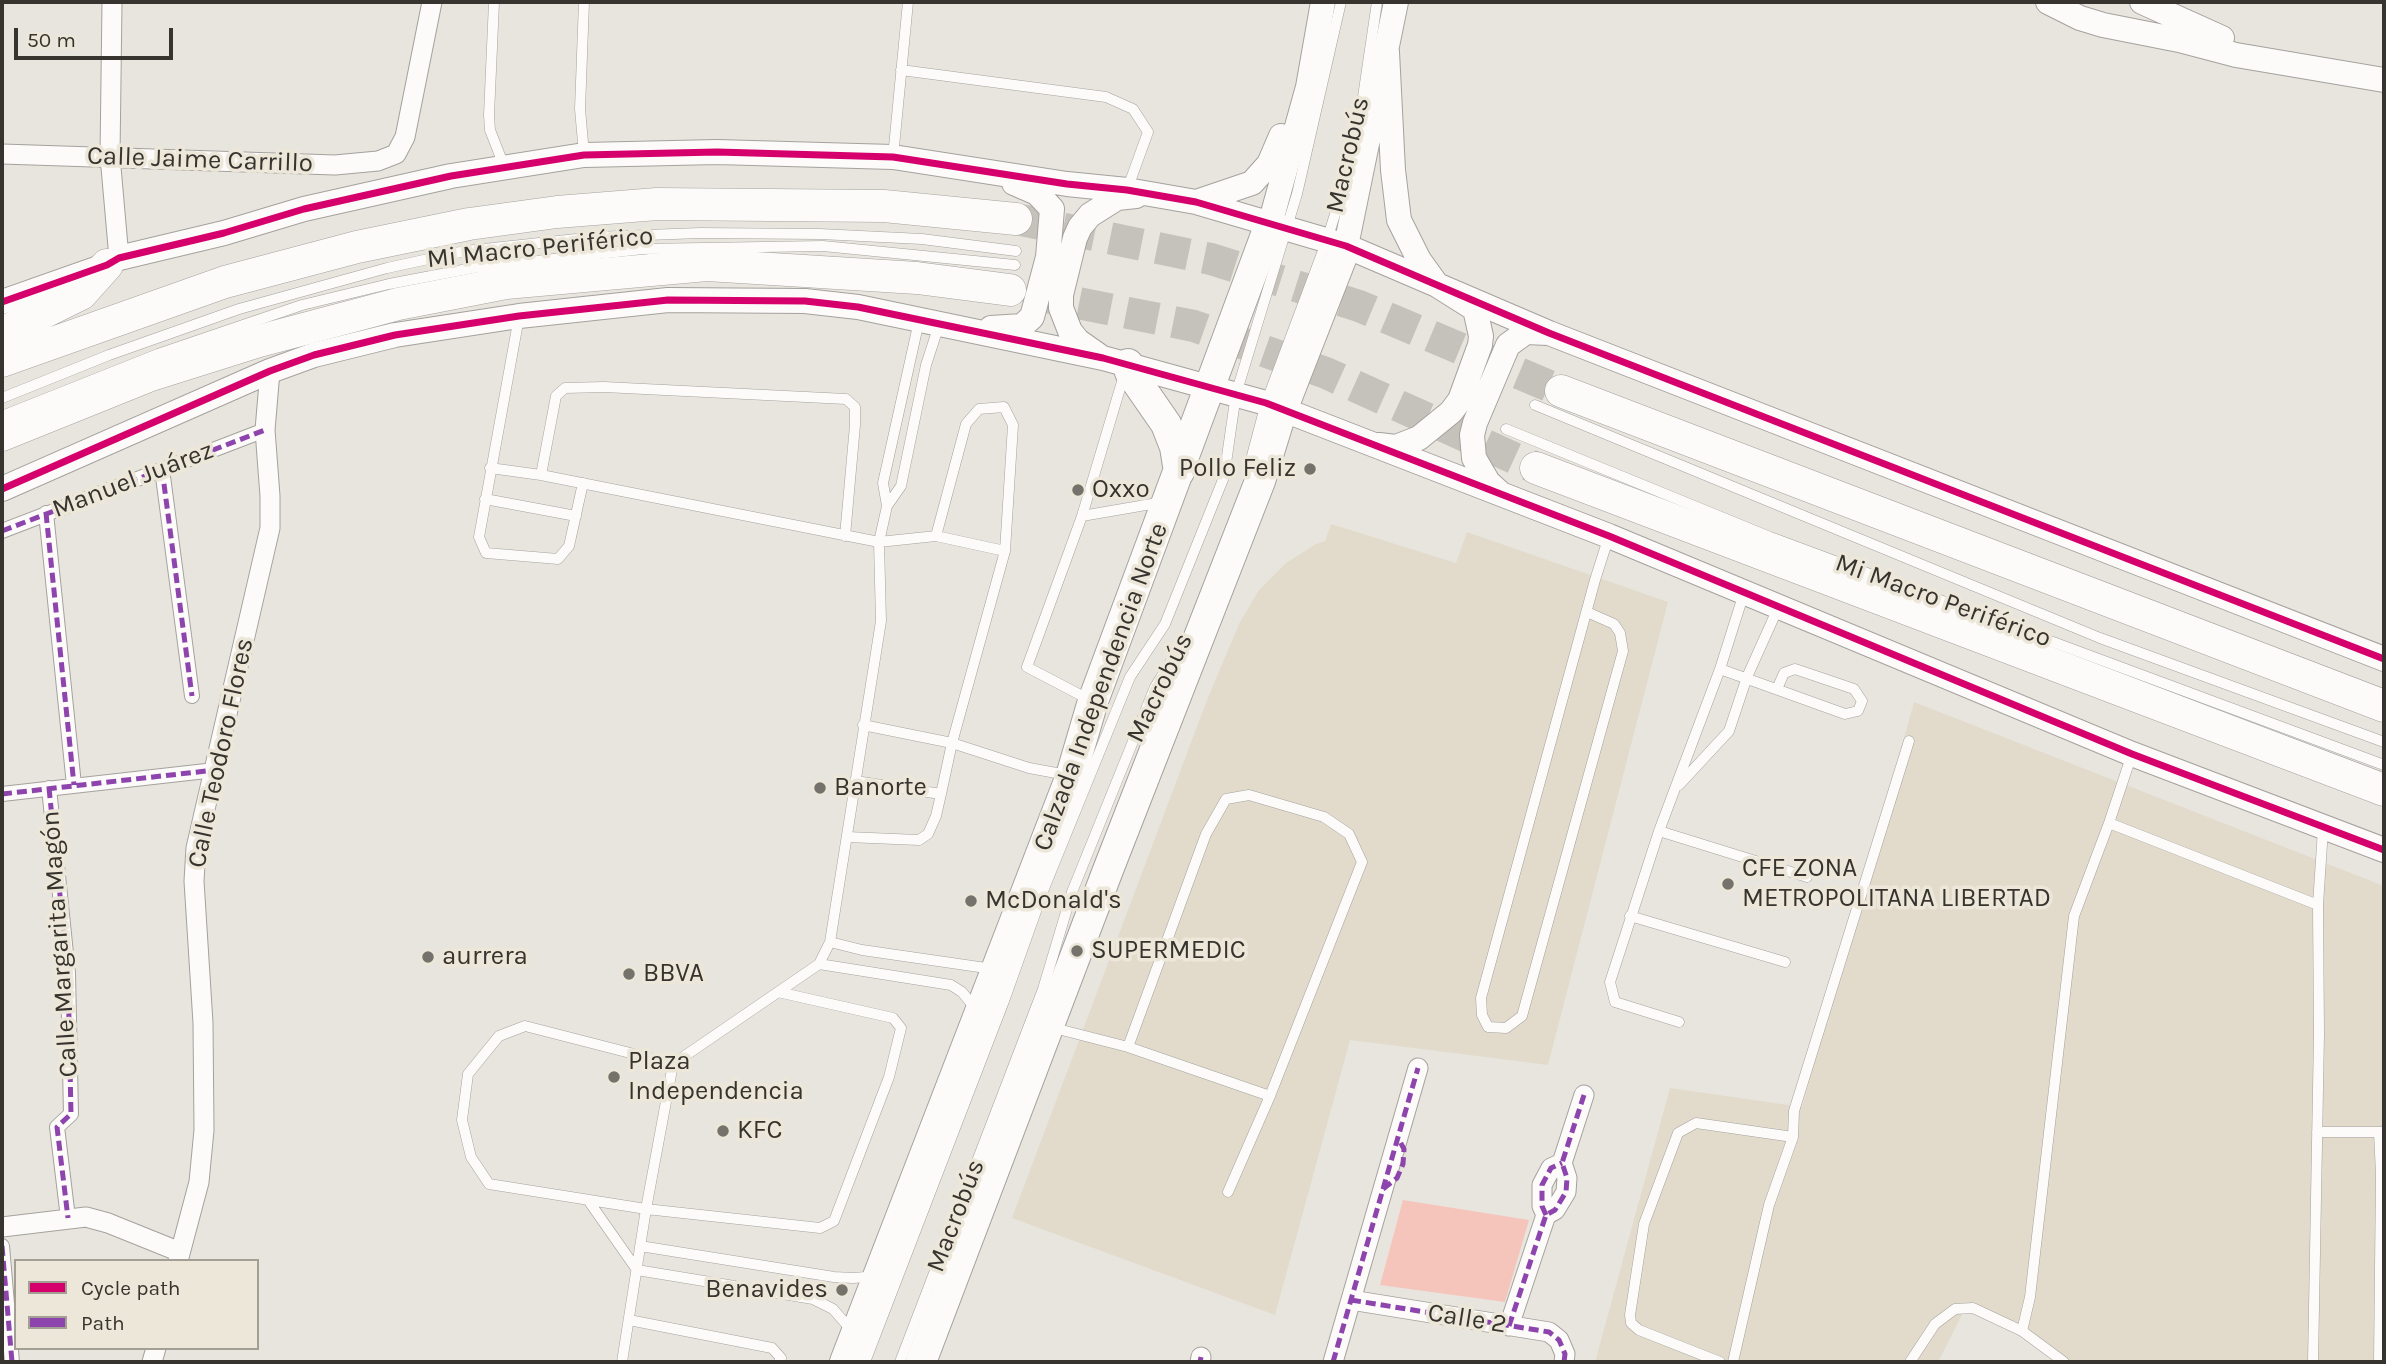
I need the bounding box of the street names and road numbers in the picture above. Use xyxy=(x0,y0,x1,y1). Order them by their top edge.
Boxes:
street label: Macrobús xyxy=(1320,94,1376,216)
street label: Calle Jaime Carrillo xyxy=(86,140,314,180)
street label: Mi Macro Periférico xyxy=(425,221,655,275)
street label: Manuel Juárez xyxy=(48,435,218,525)
street label: Calzada Independencia Norte xyxy=(1027,519,1175,855)
street label: Mi Macro Periférico xyxy=(1831,547,2055,655)
street label: Macrobús xyxy=(1120,628,1200,748)
street label: Calle Teodoro Flores xyxy=(181,635,261,871)
street label: Calle Margarita Magón xyxy=(35,810,85,1078)
street label: Macrobús xyxy=(920,1155,992,1277)
street label: Calle 2 xyxy=(1425,1297,1509,1341)

